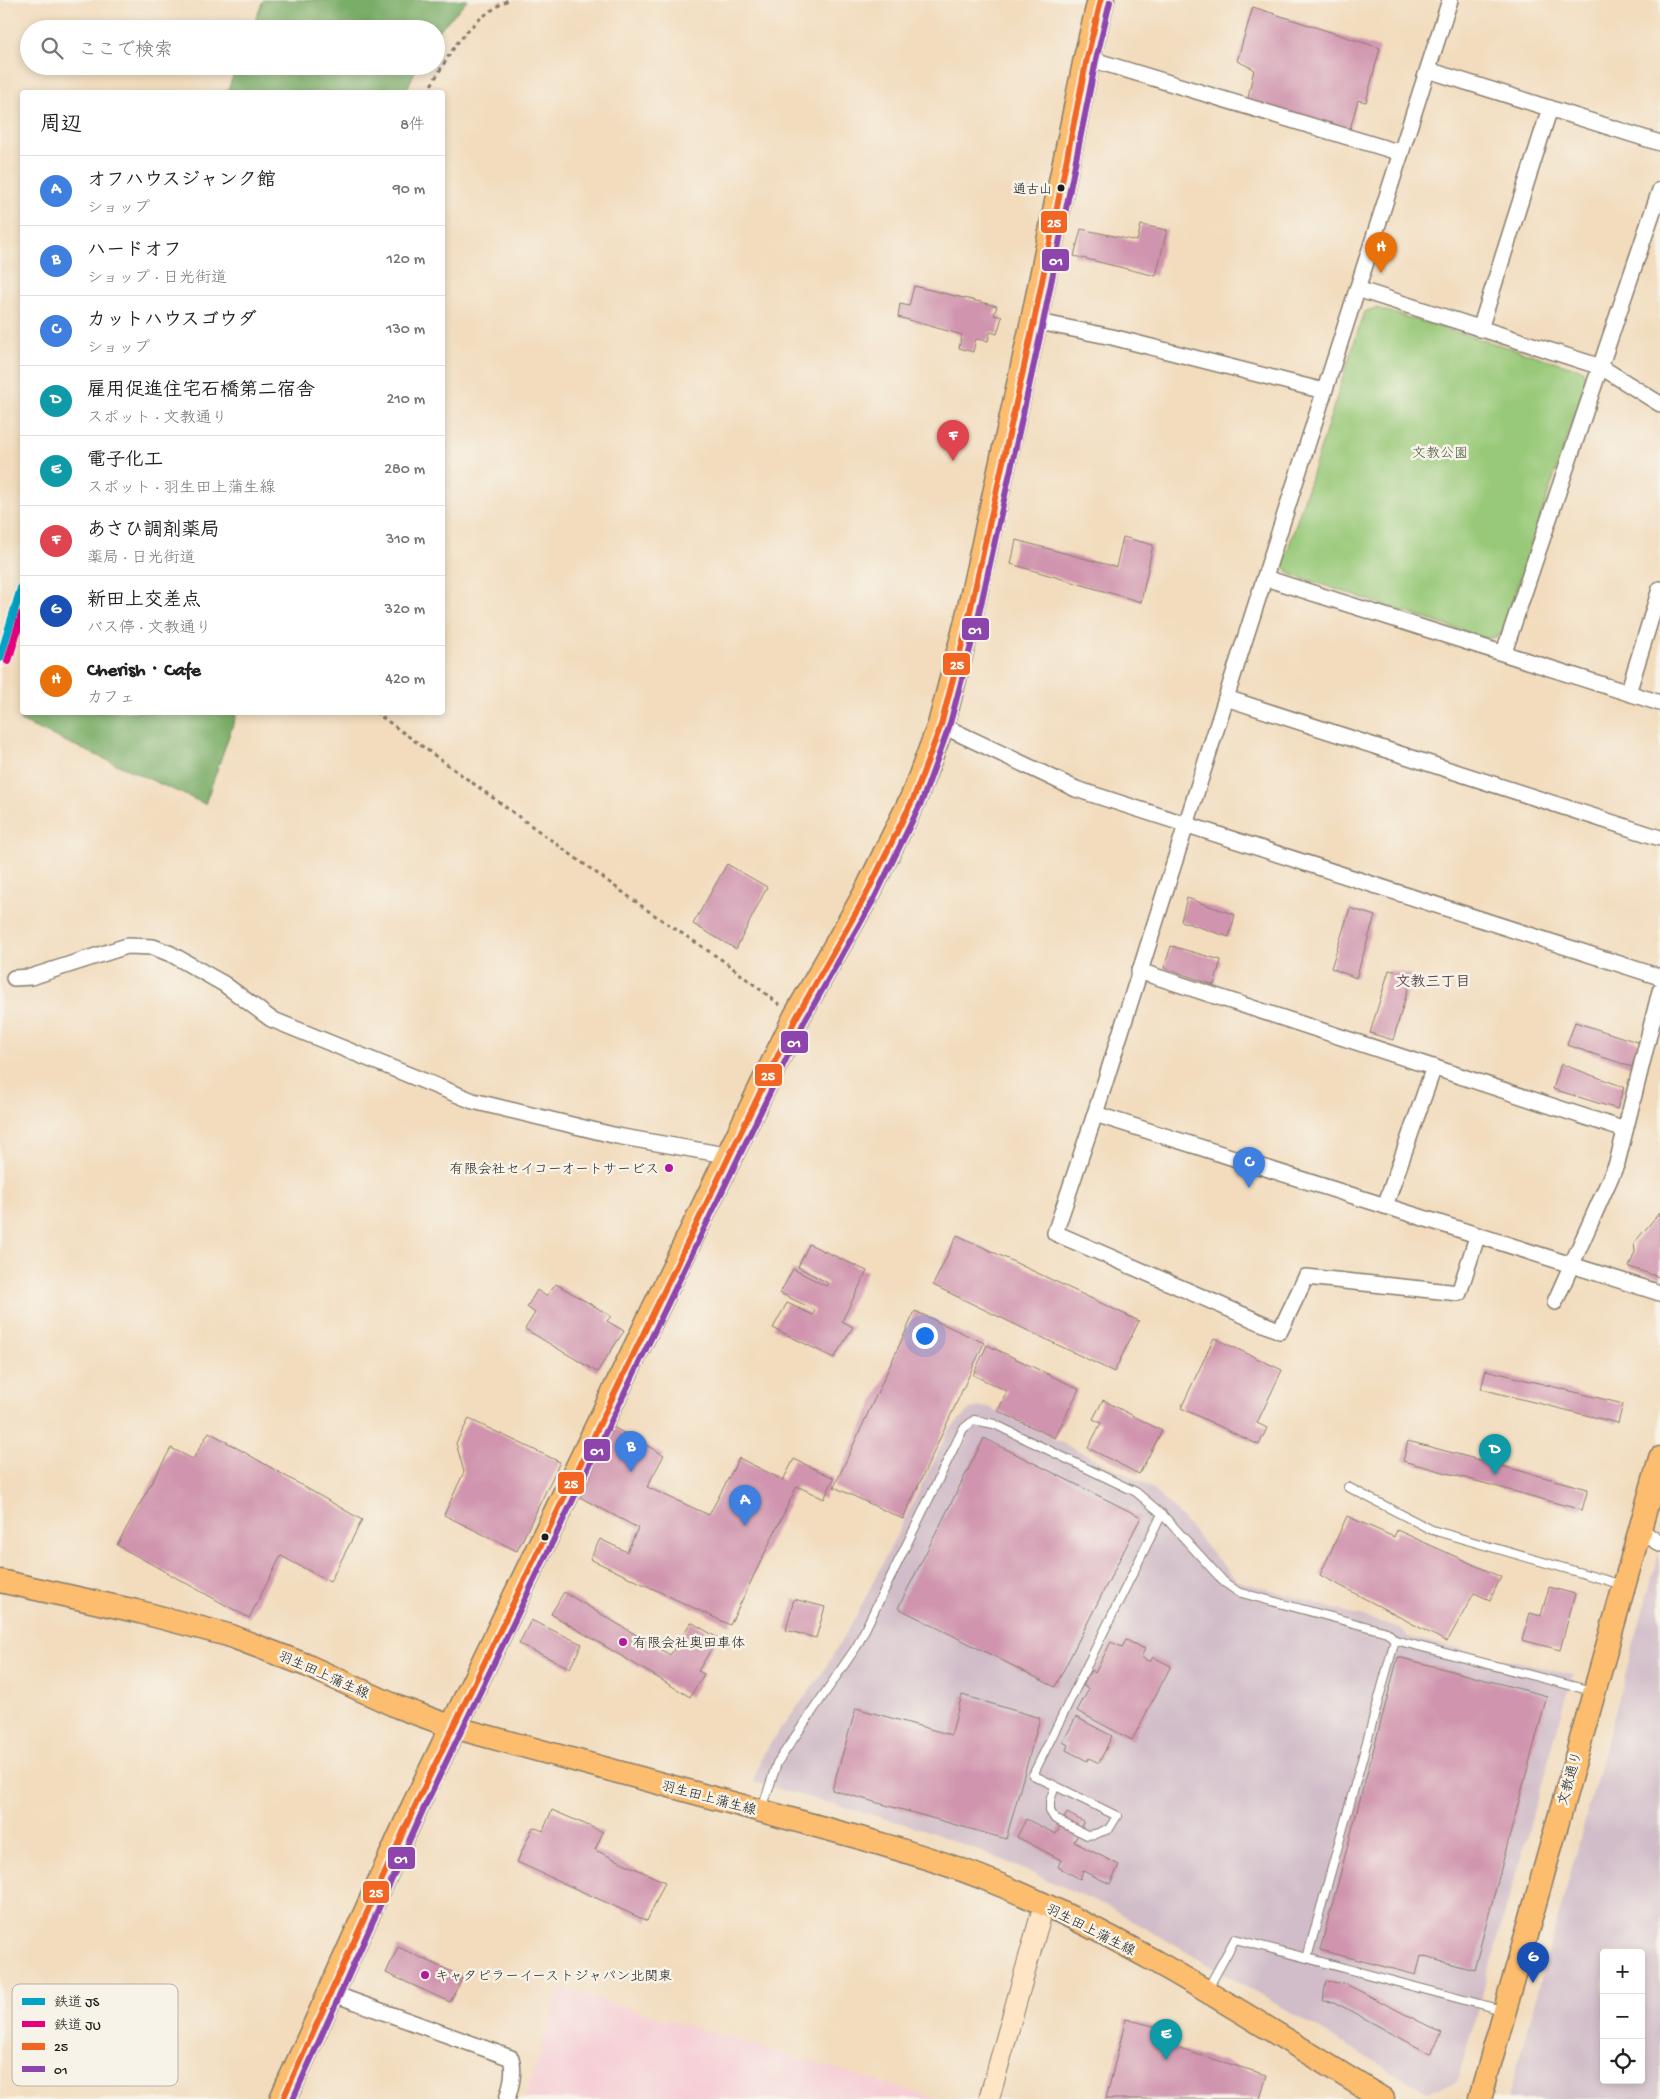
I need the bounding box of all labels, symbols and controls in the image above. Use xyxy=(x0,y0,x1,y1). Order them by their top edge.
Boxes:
search box xyxy=(20,20,445,75)
icon: search xyxy=(38,34,66,62)
text: ここで検索 xyxy=(78,40,173,63)
text: 周辺 xyxy=(40,114,82,139)
text: 8件 xyxy=(400,117,425,136)
text: オフハウスジャンク館 xyxy=(87,170,276,193)
text: A xyxy=(51,181,61,200)
text: 90 m xyxy=(393,181,425,200)
place label: 通古山 xyxy=(1013,182,1052,198)
marker: 通古山 xyxy=(1056,183,1066,193)
text: ショップ xyxy=(87,200,150,219)
line badge: 25 xyxy=(1040,210,1068,234)
text: 25 xyxy=(1047,216,1062,233)
pin: H xyxy=(1365,232,1397,273)
text: ハードオフ xyxy=(87,240,182,263)
line badge: 01 xyxy=(1041,248,1070,272)
text: B xyxy=(52,251,60,270)
text: 120 m xyxy=(386,251,425,270)
text: 01 xyxy=(1049,254,1063,271)
text: ショップ · 日光街道 xyxy=(87,270,227,289)
text: カットハウスゴウダ xyxy=(87,310,257,333)
text: C xyxy=(52,321,60,340)
text: 130 m xyxy=(386,321,425,340)
text: ショップ xyxy=(87,340,150,359)
text: 雇用促進住宅石橋第二宿舎 xyxy=(87,380,315,403)
text: D xyxy=(51,391,61,410)
text: 210 m xyxy=(386,391,425,410)
text: スポット · 文教通り xyxy=(87,410,228,429)
pin: F xyxy=(937,420,969,461)
park label: 文教公園 xyxy=(1412,446,1468,463)
text: 電子化工 xyxy=(87,450,163,473)
text: E xyxy=(51,461,61,480)
text: 280 m xyxy=(384,461,425,480)
text: スポット · 羽生田上蒲生線 xyxy=(87,480,276,499)
text: あさひ調剤薬局 xyxy=(87,520,219,543)
text: F xyxy=(52,531,60,550)
text: 310 m xyxy=(386,531,425,550)
text: 薬局 · 日光街道 xyxy=(87,550,196,569)
text: 新田上交差点 xyxy=(87,590,201,613)
text: G xyxy=(51,601,61,620)
text: 320 m xyxy=(385,601,425,620)
line badge: 01 xyxy=(961,617,990,641)
text: バス停 · 文教通り xyxy=(87,620,212,639)
text: 01 xyxy=(968,623,982,640)
line badge: 25 xyxy=(942,652,971,676)
text: 25 xyxy=(950,658,965,675)
text: Cherish・Cafe xyxy=(87,660,201,683)
text: H xyxy=(51,671,61,690)
text: 420 m xyxy=(385,671,425,690)
text: カフェ xyxy=(87,690,135,709)
district label: 文教三丁目 xyxy=(1395,973,1471,992)
line badge: 01 xyxy=(780,1030,809,1054)
text: 01 xyxy=(787,1036,801,1053)
line badge: 25 xyxy=(754,1063,783,1087)
text: 25 xyxy=(761,1069,776,1086)
pin: C xyxy=(1233,1147,1265,1188)
place label: 有限会社セイコーオートサービス xyxy=(450,1162,659,1179)
marker: 有限会社セイコーオートサービス xyxy=(663,1162,675,1174)
your location xyxy=(912,1323,938,1349)
pin: B xyxy=(615,1431,647,1472)
pin: D xyxy=(1479,1434,1511,1475)
line badge: 01 xyxy=(583,1438,611,1462)
text: 01 xyxy=(590,1444,604,1461)
line badge: 25 xyxy=(557,1471,585,1495)
text: 25 xyxy=(564,1477,579,1494)
pin: A xyxy=(729,1485,761,1526)
unlabelled marker xyxy=(540,1532,550,1542)
marker: 有限会社奥田車体 xyxy=(617,1636,629,1648)
place label: 有限会社奥田車体 xyxy=(633,1636,745,1653)
street label: 羽生田上蒲生線 xyxy=(275,1649,371,1704)
street label: 文教通り xyxy=(1556,1749,1587,1808)
street label: 羽生田上蒲生線 xyxy=(659,1779,758,1820)
line badge: 01 xyxy=(387,1846,416,1870)
text: 01 xyxy=(394,1852,408,1869)
line badge: 25 xyxy=(362,1880,390,1904)
text: 25 xyxy=(369,1886,384,1903)
street label: 羽生田上蒲生線 xyxy=(1042,1901,1137,1961)
pin: G xyxy=(1517,1942,1549,1983)
map controls xyxy=(1600,1949,1645,2084)
button: + xyxy=(1600,1949,1645,1994)
marker: キャタピラーイーストジャパン北関東 xyxy=(419,1969,431,1981)
place label: キャタピラーイーストジャパン北関東 xyxy=(435,1969,672,1986)
legend xyxy=(12,1984,178,2086)
button: − xyxy=(1600,1994,1645,2039)
text: 鉄道 JS xyxy=(54,1995,100,2012)
text: 鉄道 JU xyxy=(54,2018,101,2035)
pin: E xyxy=(1150,2019,1182,2060)
button: locate xyxy=(1600,2039,1645,2084)
text: 25 xyxy=(54,2040,68,2057)
text: 01 xyxy=(54,2063,68,2080)

